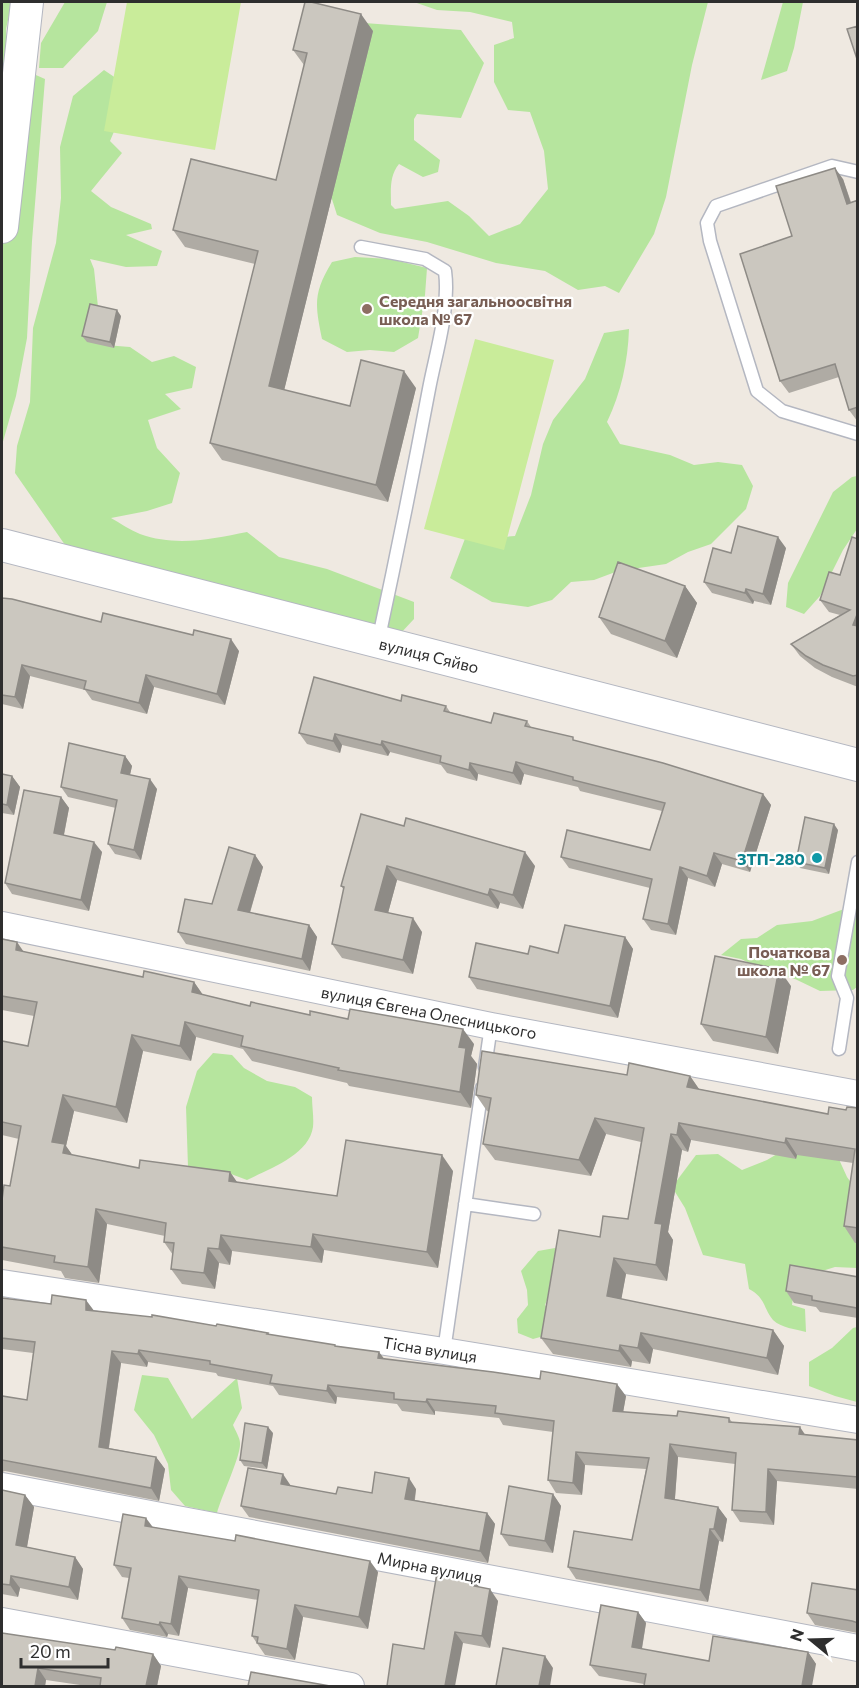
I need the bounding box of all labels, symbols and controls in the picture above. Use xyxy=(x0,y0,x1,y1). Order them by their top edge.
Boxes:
place label: Середня загальноосвітня школа № 67 xyxy=(379,291,572,328)
marker: Середня загальноосвітня школа № 67 xyxy=(360,302,374,316)
street label: вулиця Сяйво xyxy=(377,633,481,677)
place label: ЗТП-280 xyxy=(737,849,805,868)
marker: ЗТП-280 xyxy=(810,851,824,865)
place label: Початкова школа № 67 xyxy=(737,942,830,979)
marker: Початкова школа № 67 xyxy=(835,953,849,967)
street label: вулиця Євгена Олесницького xyxy=(320,982,538,1042)
street label: Тісна вулиця xyxy=(382,1332,478,1366)
street label: Мирна вулиця xyxy=(376,1548,484,1586)
north arrow xyxy=(781,1610,841,1670)
text: N xyxy=(785,1626,807,1644)
scale bar xyxy=(21,1631,108,1669)
text: 20 m xyxy=(30,1640,71,1662)

